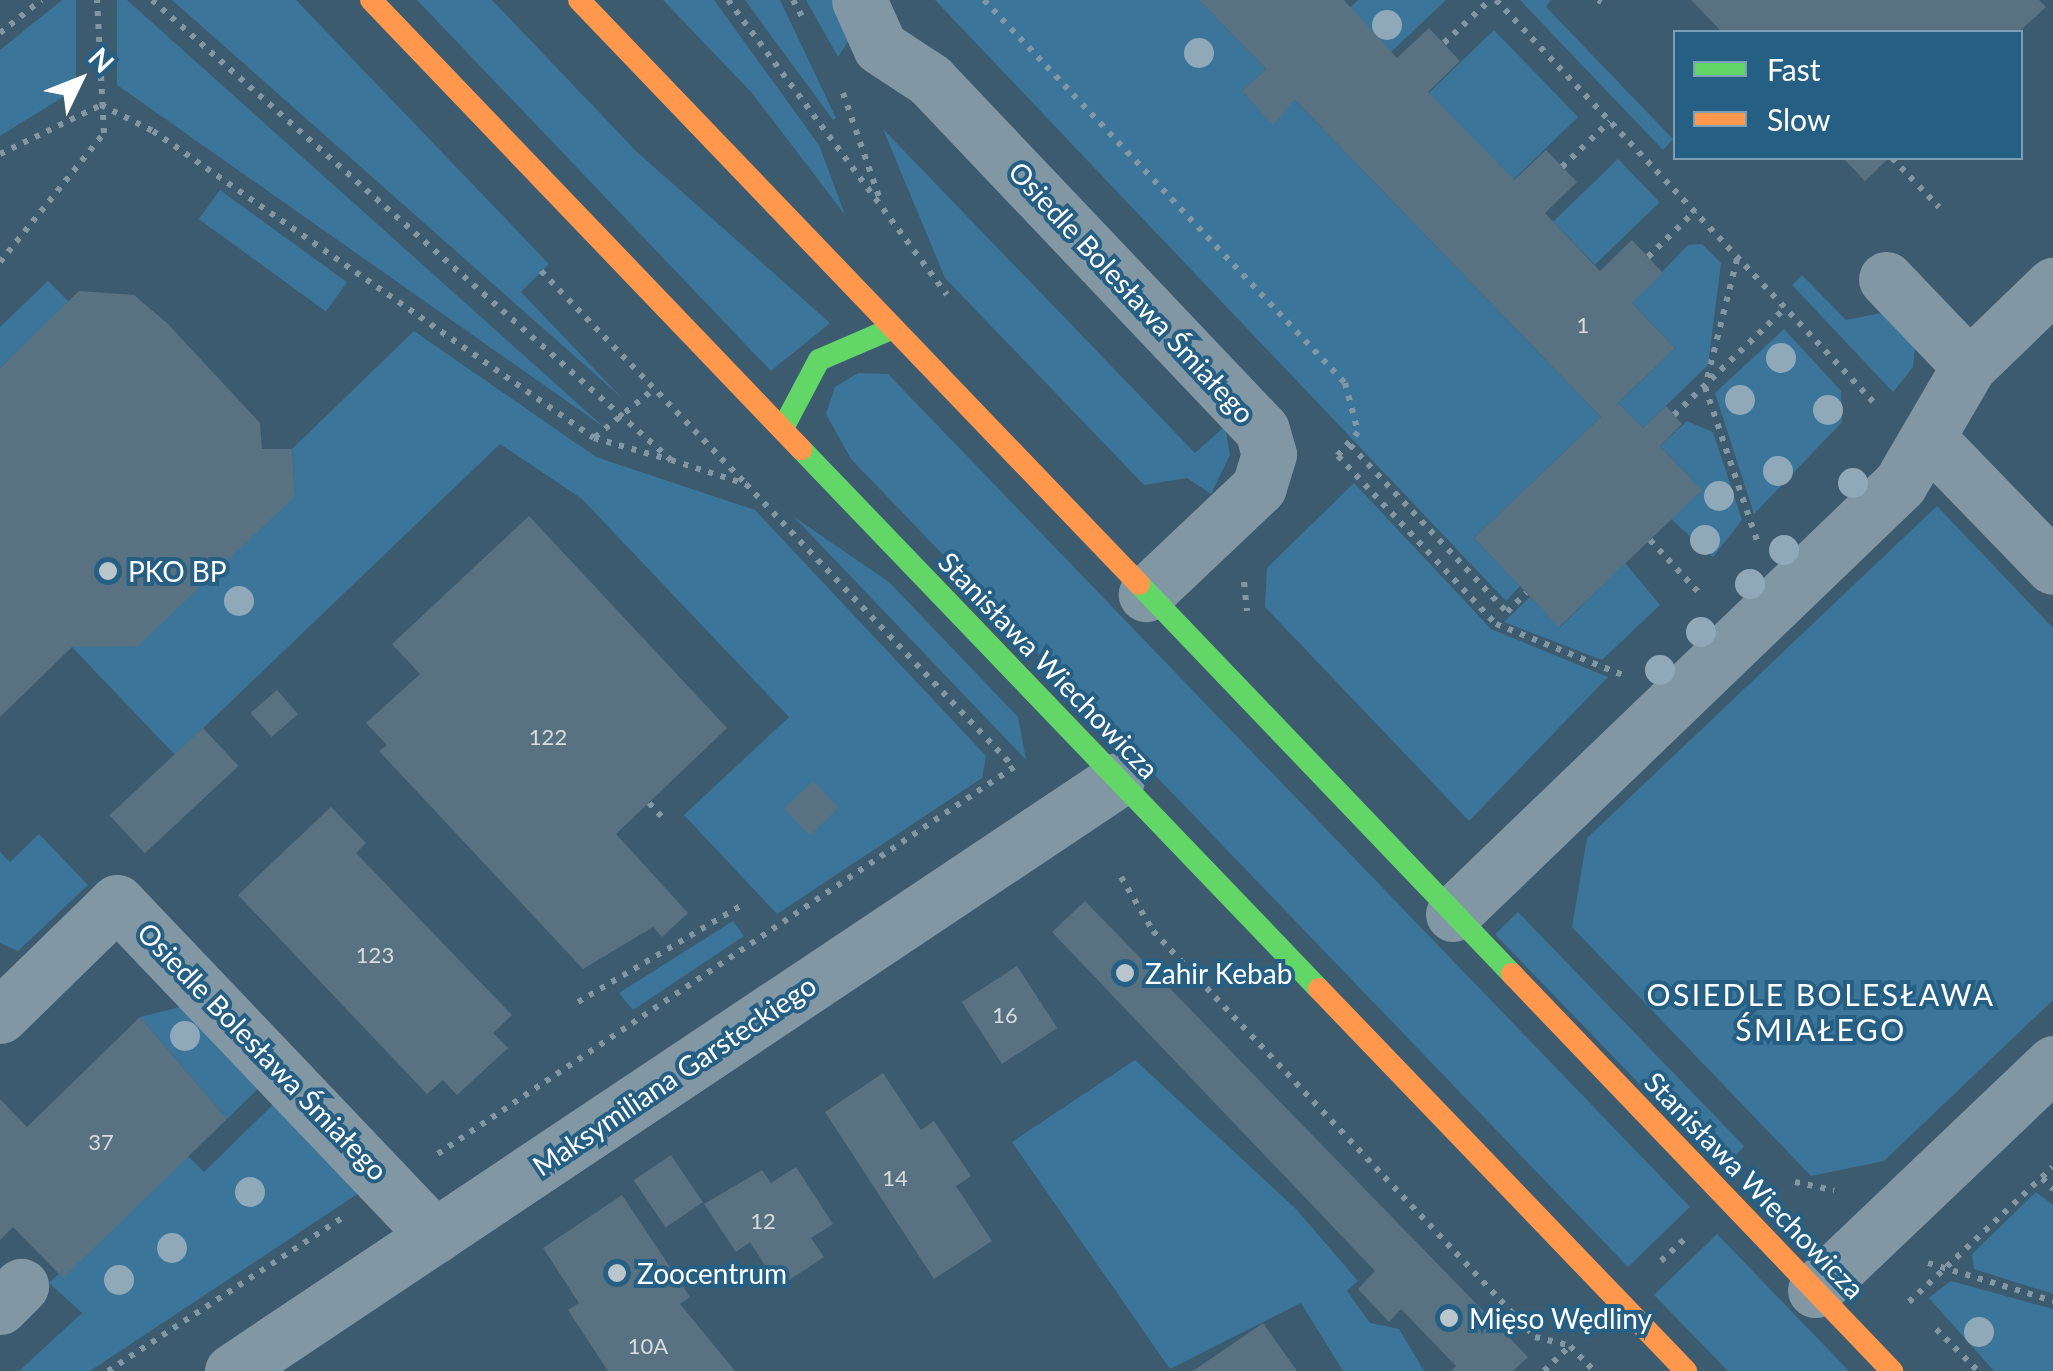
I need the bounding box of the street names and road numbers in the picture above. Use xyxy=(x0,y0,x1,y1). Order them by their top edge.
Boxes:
street label: Osiedle Bolesława Śmiałego xyxy=(1002,154,1262,430)
street label: Stanisława Wiechowicza xyxy=(932,545,1166,785)
street label: Osiedle Bolesława Śmiałego xyxy=(131,915,395,1187)
street label: Maksymiliana Garsteckiego xyxy=(526,968,822,1182)
street label: Stanisława Wiechowicza xyxy=(1638,1065,1872,1305)

